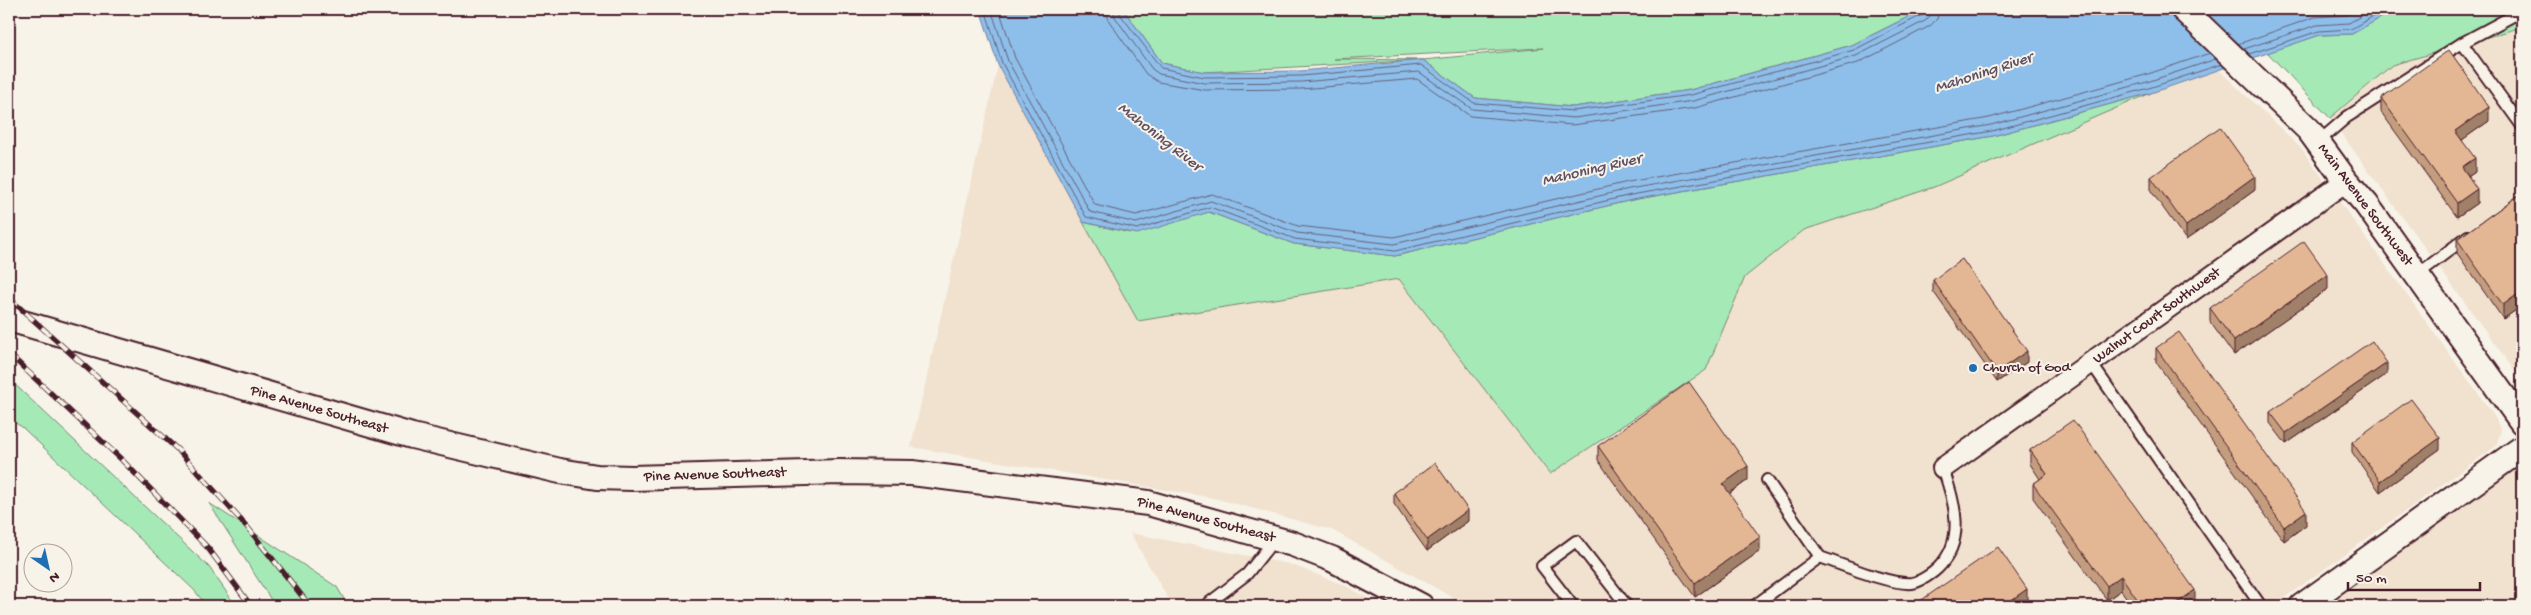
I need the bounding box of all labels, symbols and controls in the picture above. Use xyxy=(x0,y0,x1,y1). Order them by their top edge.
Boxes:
water label: Mahoning River xyxy=(1933,48,2038,99)
water label: Mahoning River xyxy=(1113,99,1207,179)
street label: Main Avenue Southwest xyxy=(2313,140,2418,271)
water label: Mahoning River xyxy=(1541,150,1647,192)
street label: Walnut Court Southwest xyxy=(2090,263,2226,368)
place label: Church of God xyxy=(1983,359,2071,377)
marker: Church of God xyxy=(1967,362,1979,374)
street label: Pine Avenue Southeast xyxy=(247,381,392,439)
street label: Pine Avenue Southeast xyxy=(643,463,788,487)
street label: Pine Avenue Southeast xyxy=(1134,493,1279,548)
north arrow xyxy=(22,542,72,592)
scale bar xyxy=(2348,560,2481,592)
text: N xyxy=(45,567,62,586)
text: 50 m xyxy=(2356,570,2387,588)

